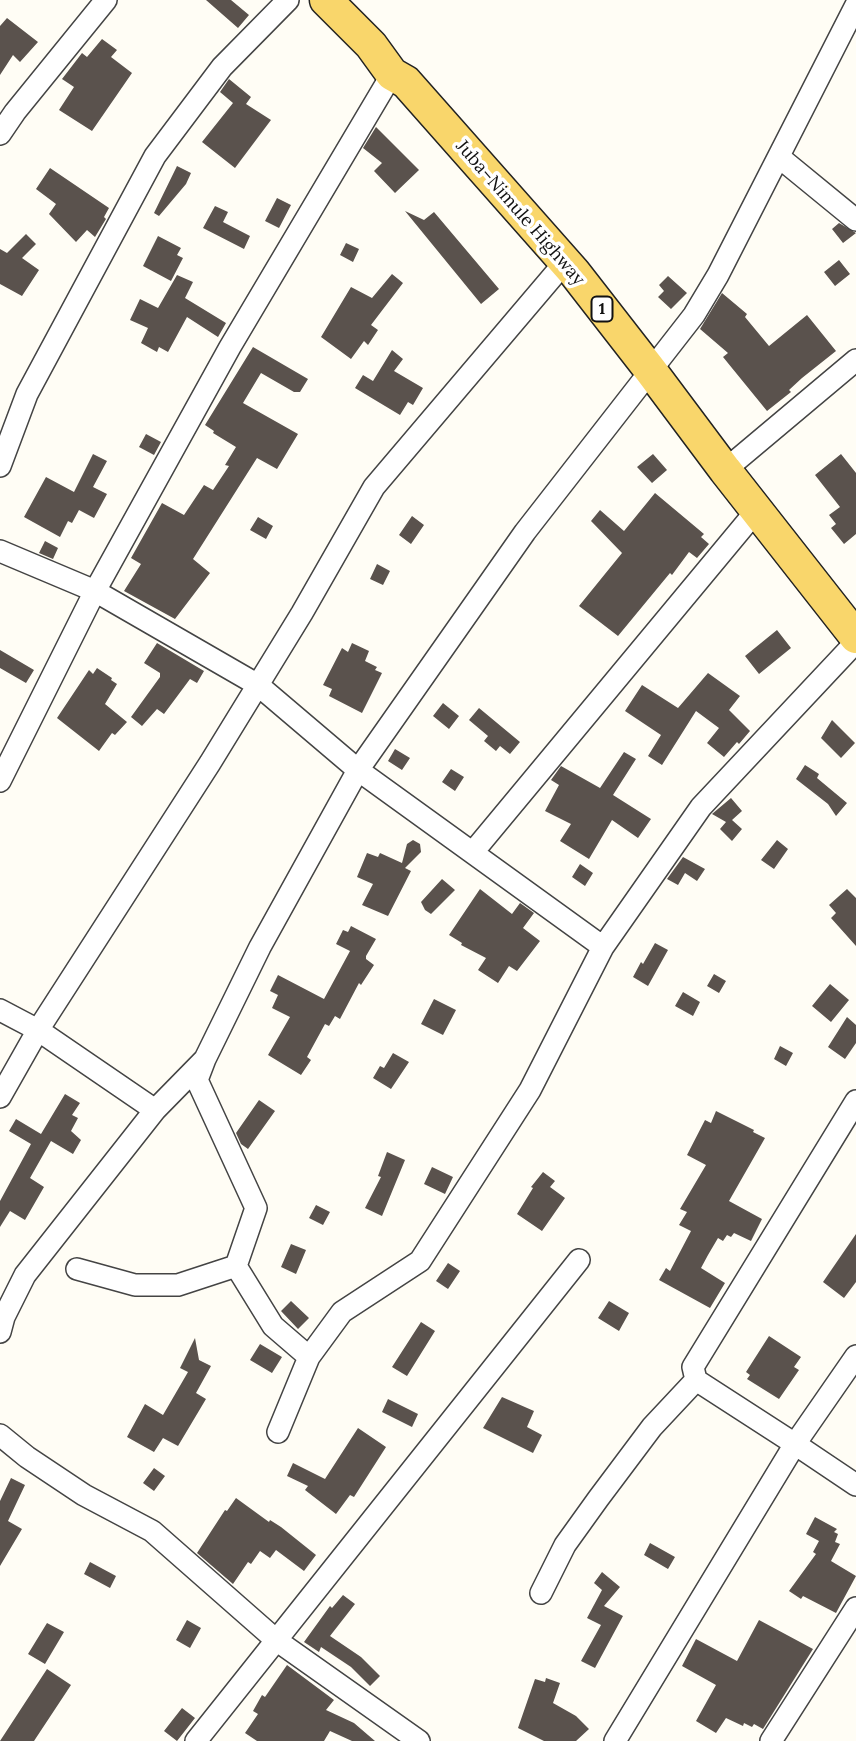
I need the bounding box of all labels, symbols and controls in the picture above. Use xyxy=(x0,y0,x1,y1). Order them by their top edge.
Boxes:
street label: Juba–Nimule Highway xyxy=(451,136,589,290)
road number: 1 xyxy=(592,296,612,322)

